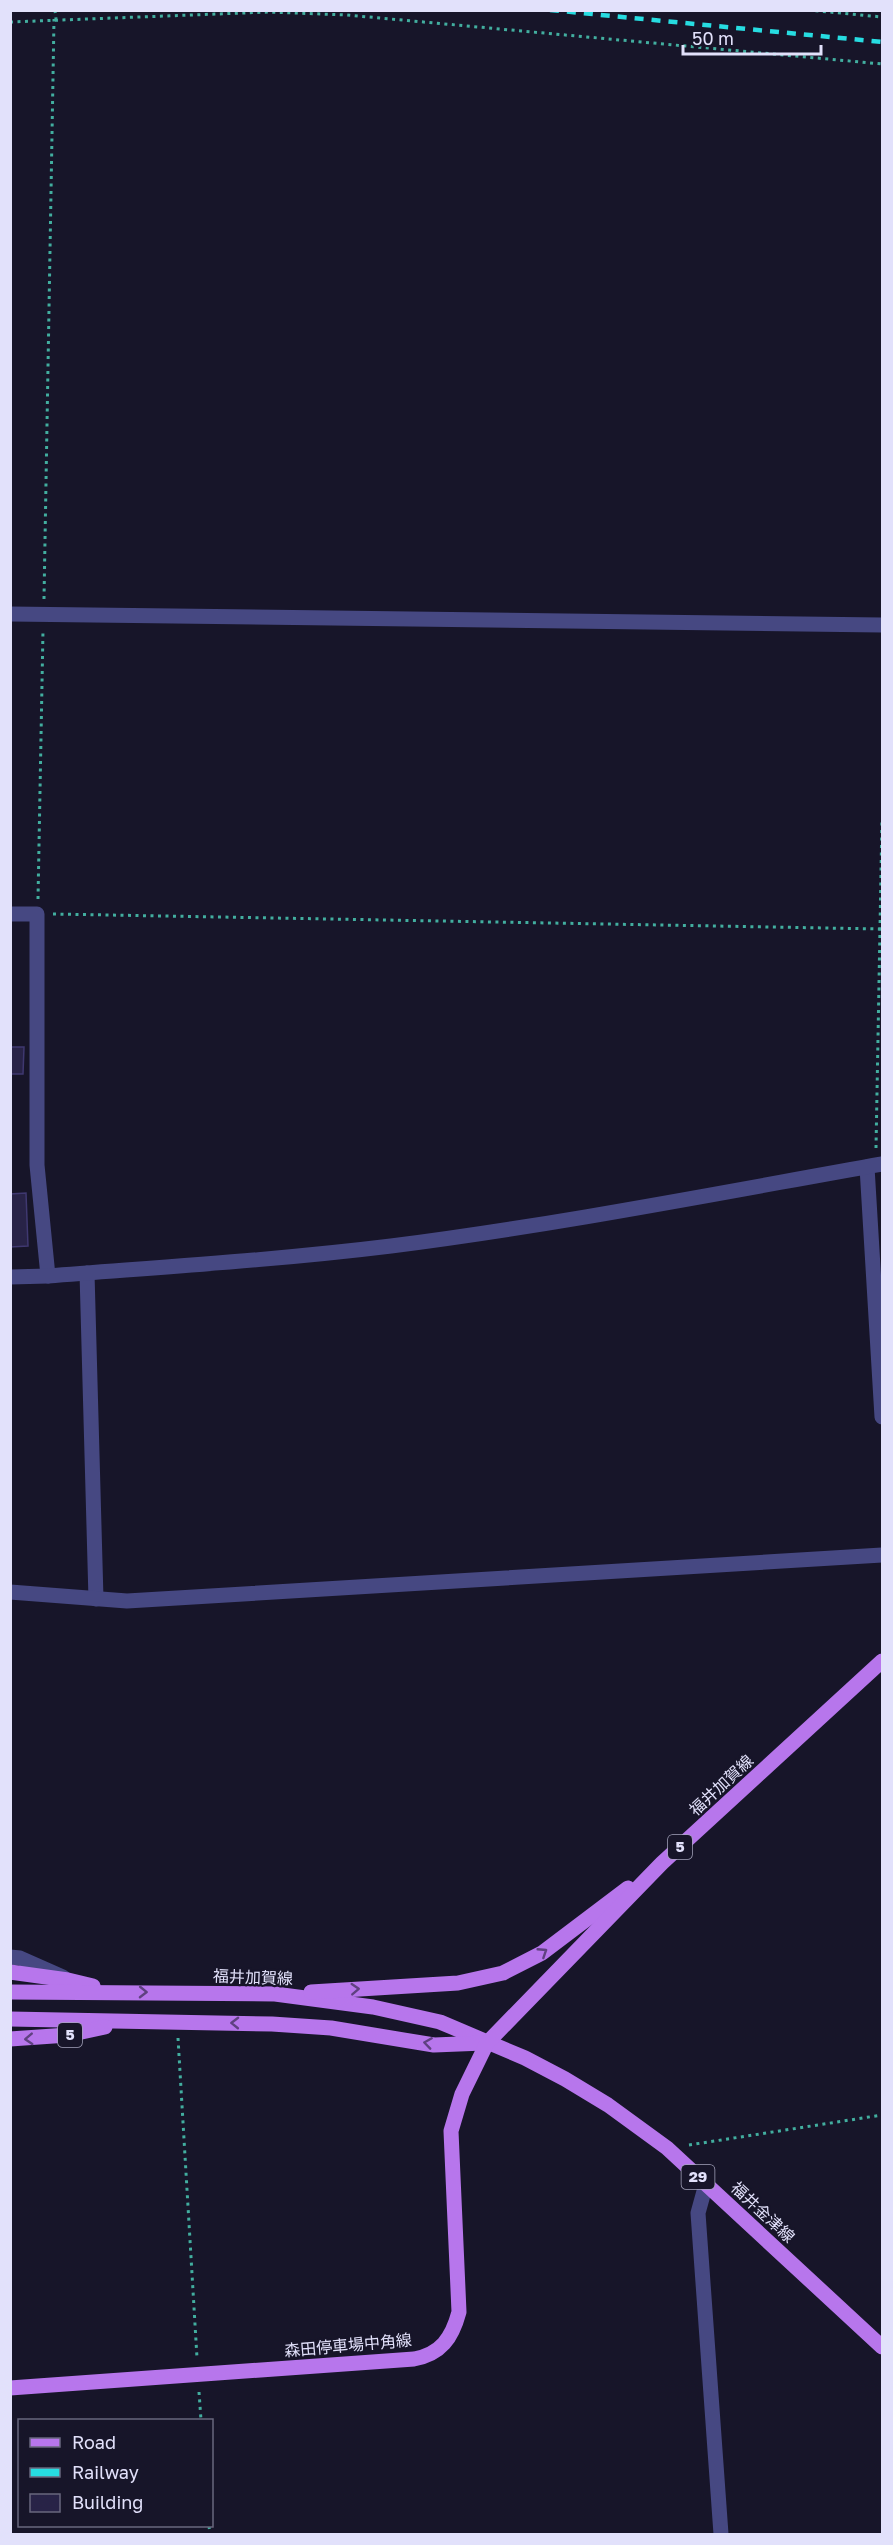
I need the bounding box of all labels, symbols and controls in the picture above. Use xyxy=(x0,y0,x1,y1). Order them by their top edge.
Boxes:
scale bar xyxy=(683,18,821,56)
text: 50 m xyxy=(692,27,734,49)
street label: 福井加賀線 xyxy=(685,1750,757,1820)
road number: 5 xyxy=(668,1835,692,1859)
one-way arrow xyxy=(537,1947,547,1959)
street label: 福井加賀線 xyxy=(213,1966,293,1988)
one-way arrow xyxy=(350,1983,359,1996)
one-way arrow xyxy=(138,1986,147,1999)
one-way arrow xyxy=(230,2017,239,2029)
road number: 5 xyxy=(58,2023,82,2047)
one-way arrow xyxy=(25,2032,34,2045)
one-way arrow xyxy=(424,2038,433,2050)
road number: 29 xyxy=(682,2165,714,2189)
street label: 福井金津線 xyxy=(727,2177,799,2247)
street label: 森田停車場中角線 xyxy=(283,2329,413,2361)
legend xyxy=(18,2419,213,2527)
text: Road xyxy=(72,2431,116,2453)
text: Railway xyxy=(72,2461,139,2483)
text: Building xyxy=(72,2491,143,2513)

